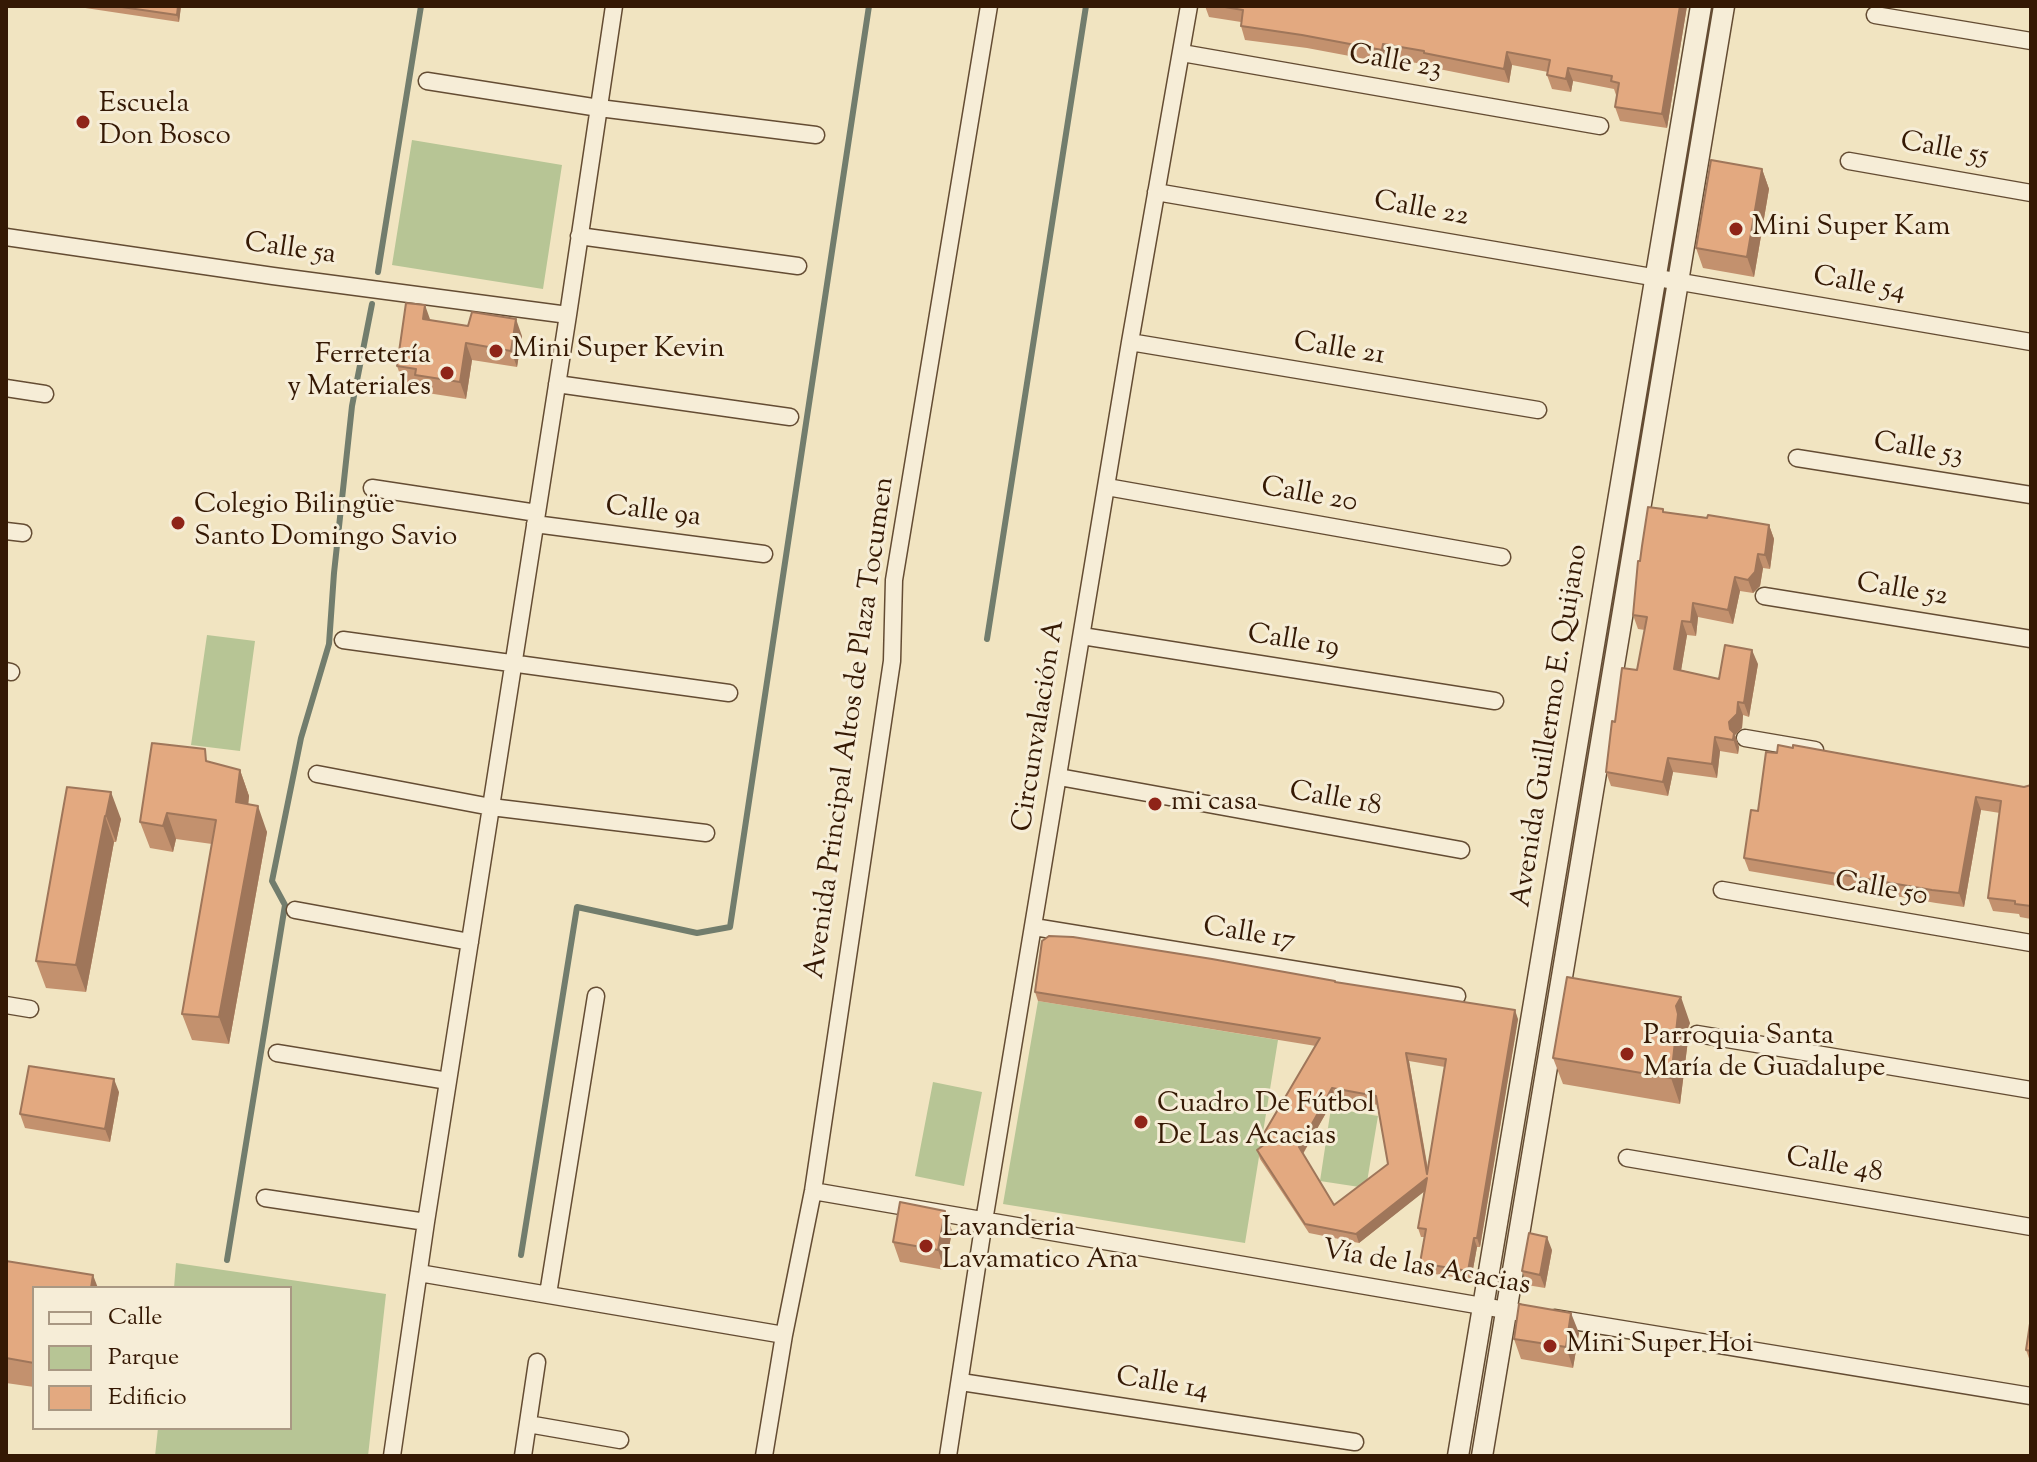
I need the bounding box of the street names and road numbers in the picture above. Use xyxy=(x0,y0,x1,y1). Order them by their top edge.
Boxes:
street label: Calle 23 xyxy=(1346,39,1444,89)
street label: Calle 55 xyxy=(1897,127,1991,175)
street label: Calle 22 xyxy=(1371,186,1471,236)
street label: Calle 5a xyxy=(242,228,338,274)
street label: Calle 54 xyxy=(1810,261,1908,311)
street label: Calle 21 xyxy=(1291,327,1387,375)
street label: Calle 53 xyxy=(1871,427,1965,475)
street label: Calle 20 xyxy=(1258,472,1360,522)
street label: Avenida Principal Altos de Plaza Tocumen xyxy=(800,475,904,981)
street label: Calle 9a xyxy=(603,491,703,537)
street label: Avenida Guillermo E. Quijano xyxy=(1507,542,1597,910)
street label: Calle 52 xyxy=(1854,568,1950,616)
street label: Circunvalación A xyxy=(1008,618,1074,834)
street label: Calle 19 xyxy=(1245,619,1341,667)
street label: Calle 18 xyxy=(1286,776,1384,826)
street label: Calle 50 xyxy=(1832,866,1930,916)
street label: Calle 17 xyxy=(1200,912,1298,960)
street label: Calle 48 xyxy=(1783,1142,1885,1192)
street label: Vía de las Acacias xyxy=(1319,1235,1533,1305)
street label: Calle 14 xyxy=(1113,1362,1211,1410)

